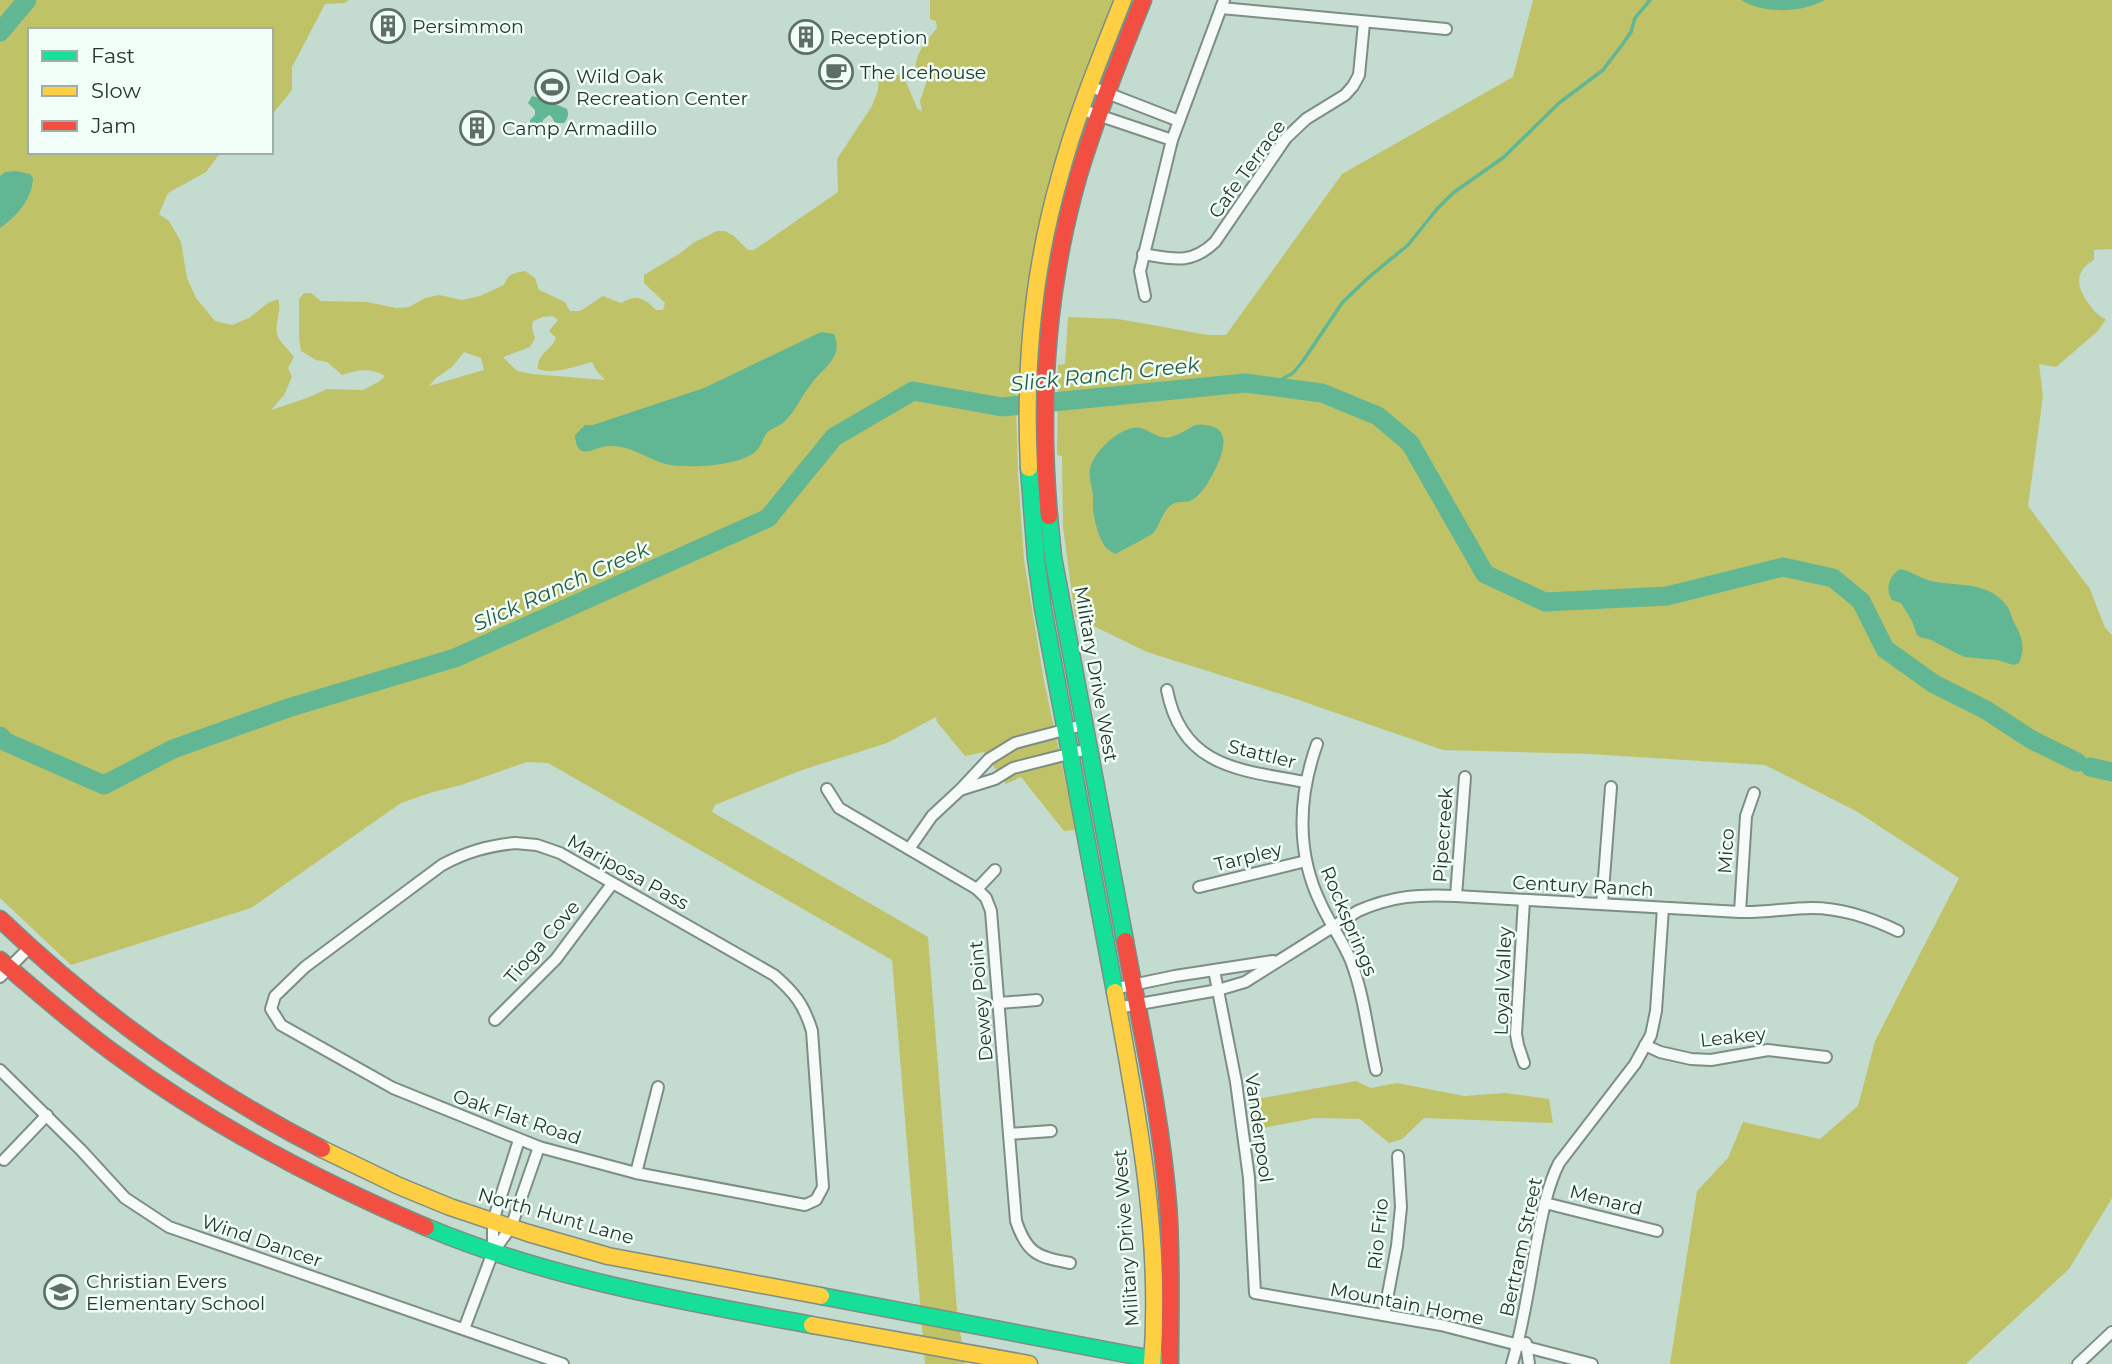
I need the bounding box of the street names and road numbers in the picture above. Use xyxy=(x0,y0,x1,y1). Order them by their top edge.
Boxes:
street label: Cafe Terrace xyxy=(1204,115,1290,223)
street label: Military Drive West xyxy=(1069,584,1123,764)
street label: Stattler xyxy=(1225,734,1299,774)
street label: Pipecreek xyxy=(1428,786,1458,883)
street label: Mico xyxy=(1713,827,1739,875)
street label: Mariposa Pass xyxy=(563,829,693,915)
street label: Tarpley xyxy=(1212,837,1285,876)
street label: Rocksprings xyxy=(1316,863,1382,979)
street label: Century Ranch xyxy=(1512,871,1654,901)
street label: Tioga Cove xyxy=(499,895,585,989)
street label: Loyal Valley xyxy=(1490,925,1516,1036)
street label: Dewey Point xyxy=(964,939,998,1062)
street label: Leakey xyxy=(1699,1022,1768,1052)
street label: Vanderpool xyxy=(1240,1072,1278,1184)
street label: Oak Flat Road xyxy=(450,1084,584,1150)
street label: Military Drive West xyxy=(1108,1148,1144,1328)
street label: Bertram Street xyxy=(1495,1175,1547,1319)
street label: Menard xyxy=(1567,1180,1645,1220)
street label: North Hunt Lane xyxy=(475,1183,637,1249)
street label: Rio Frio xyxy=(1363,1197,1393,1271)
street label: Wind Dancer xyxy=(199,1210,325,1272)
street label: Mountain Home xyxy=(1328,1278,1486,1330)

